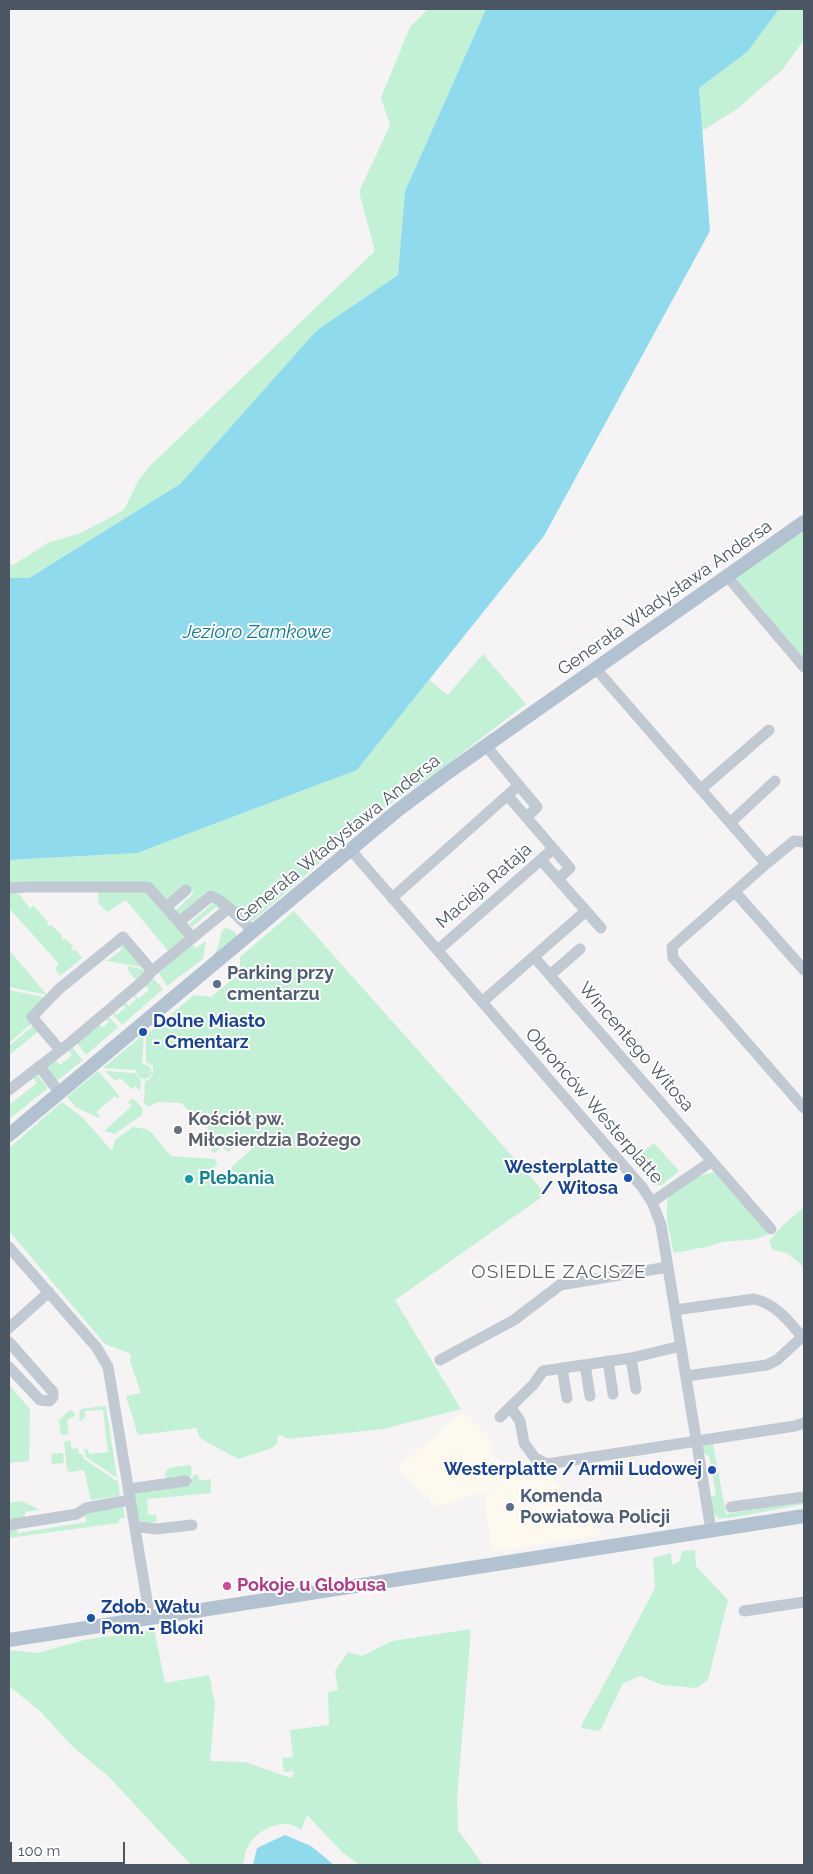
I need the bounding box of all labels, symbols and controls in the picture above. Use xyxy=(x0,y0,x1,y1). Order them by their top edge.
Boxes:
street label: Generała Władysława Andersa xyxy=(554,516,776,680)
water label: Jezioro Zamkowe xyxy=(183,621,331,643)
street label: Generała Władysława Andersa xyxy=(232,750,444,928)
street label: Macieja Rataja xyxy=(432,839,536,933)
place label: Parking przy cmentarzu xyxy=(227,963,334,1006)
marker: Parking przy cmentarzu xyxy=(211,978,223,990)
street label: Wincentego Witosa xyxy=(574,978,698,1116)
place label: Dolne Miasto - Cmentarz xyxy=(153,1011,266,1054)
street label: Obrońców Westerplatte xyxy=(521,1024,667,1188)
marker: Dolne Miasto - Cmentarz xyxy=(137,1026,149,1038)
place label: Kościół pw. Miłosierdzia Bożego xyxy=(188,1109,361,1152)
marker: Kościół pw. Miłosierdzia Bożego xyxy=(172,1124,184,1136)
place label: Westerplatte / Witosa xyxy=(504,1157,618,1200)
place label: Plebania xyxy=(199,1168,274,1190)
marker: Westerplatte / Witosa xyxy=(622,1172,634,1184)
marker: Plebania xyxy=(183,1173,195,1185)
district label: OSIEDLE ZACISZE xyxy=(469,1261,649,1283)
place label: Westerplatte / Armii Ludowej xyxy=(444,1459,702,1481)
marker: Westerplatte / Armii Ludowej xyxy=(706,1464,718,1476)
place label: Komenda Powiatowa Policji xyxy=(520,1486,670,1528)
marker: Komenda Powiatowa Policji xyxy=(504,1501,516,1513)
place label: Pokoje u Globusa xyxy=(237,1575,386,1597)
marker: Pokoje u Globusa xyxy=(221,1580,233,1592)
place label: Zdob. Wału Pom. - Bloki xyxy=(101,1597,203,1640)
marker: Zdob. Wału Pom. - Bloki xyxy=(85,1612,97,1624)
scale bar xyxy=(12,1832,128,1864)
text: 100 m xyxy=(18,1842,60,1860)

